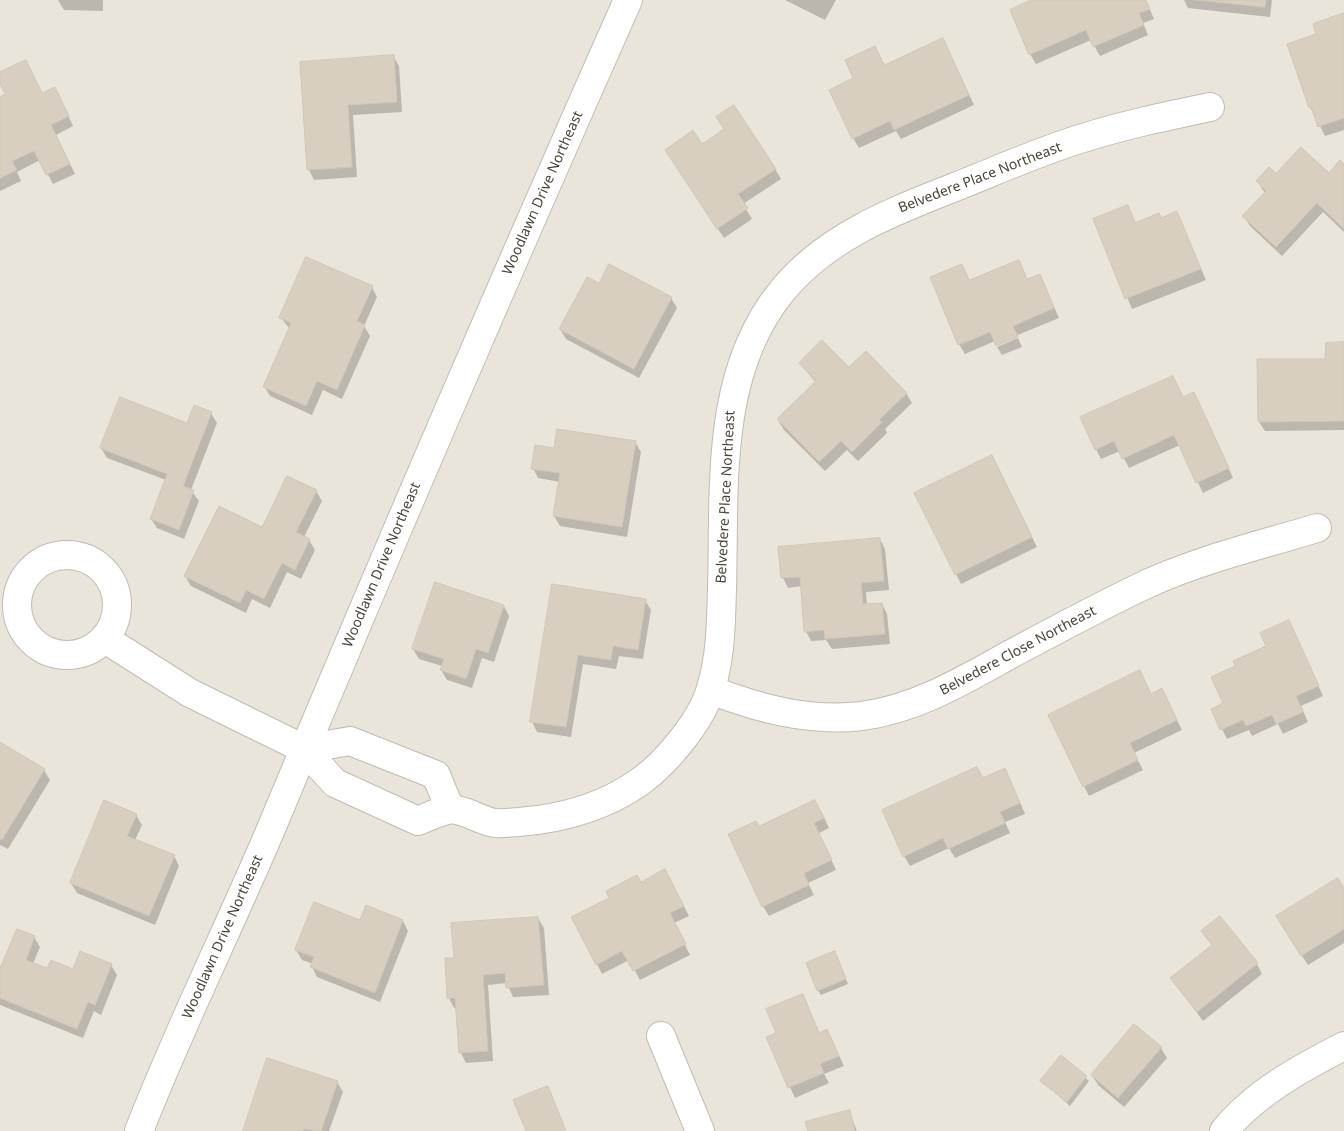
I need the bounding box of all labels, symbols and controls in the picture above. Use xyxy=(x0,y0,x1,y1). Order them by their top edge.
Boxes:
street label: Woodlawn Drive Northeast xyxy=(499,109,587,277)
street label: Belvedere Place Northeast xyxy=(896,139,1064,217)
street label: Belvedere Place Northeast xyxy=(713,410,739,584)
street label: Woodlawn Drive Northeast xyxy=(340,480,424,650)
street label: Belvedere Close Northeast xyxy=(937,603,1099,699)
street label: Woodlawn Drive Northeast xyxy=(179,853,267,1021)

